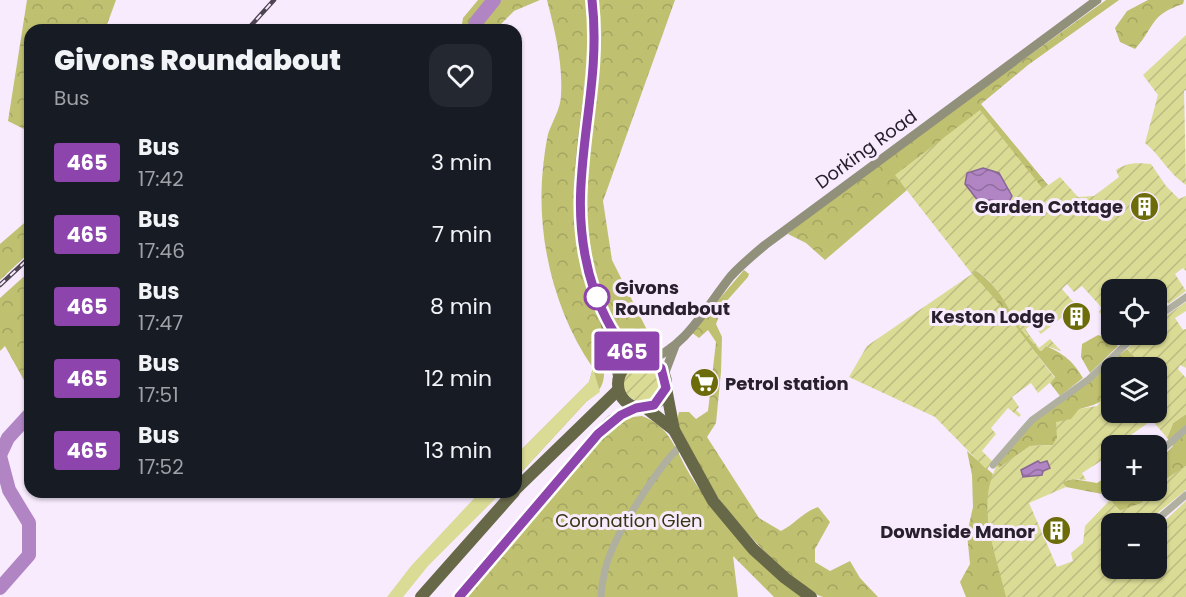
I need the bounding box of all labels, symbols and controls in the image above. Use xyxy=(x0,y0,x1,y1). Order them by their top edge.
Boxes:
text: Givons Roundabout xyxy=(54,41,341,80)
button: heart xyxy=(429,44,492,107)
text: Bus xyxy=(54,84,90,112)
street label: Dorking Road xyxy=(810,104,922,194)
text: Bus xyxy=(138,132,180,163)
text: 3 min xyxy=(431,147,492,178)
text: 465 xyxy=(66,148,108,177)
text: 17:42 xyxy=(138,165,184,193)
building icon: Garden Cottage xyxy=(1128,190,1160,222)
place label: Garden Cottage xyxy=(975,194,1123,219)
text: Bus xyxy=(138,204,180,235)
text: 7 min xyxy=(432,219,492,250)
text: 465 xyxy=(66,220,108,249)
text: 17:46 xyxy=(138,237,185,265)
place label: Givons Roundabout xyxy=(615,275,730,321)
text: Bus xyxy=(138,276,180,307)
map controls xyxy=(1101,279,1167,579)
button: locate xyxy=(1101,279,1167,345)
marker: Givons Roundabout xyxy=(584,284,610,310)
text: 8 min xyxy=(430,291,492,322)
text: 465 xyxy=(66,292,108,321)
building icon: Keston Lodge xyxy=(1060,300,1092,332)
place label: Keston Lodge xyxy=(931,304,1055,329)
text: 17:47 xyxy=(138,309,183,337)
line badge: 465 xyxy=(592,332,662,370)
text: 465 xyxy=(606,337,648,366)
text: Bus xyxy=(138,348,180,379)
button: layers xyxy=(1101,357,1167,423)
text: 12 min xyxy=(424,363,492,394)
text: 465 xyxy=(66,364,108,393)
supermarket icon: Petrol station xyxy=(688,367,720,399)
place label: Petrol station xyxy=(725,371,849,396)
text: 17:51 xyxy=(138,381,179,409)
text: Bus xyxy=(138,420,180,451)
text: 13 min xyxy=(424,435,492,466)
button: + xyxy=(1101,435,1167,501)
text: 465 xyxy=(66,436,108,465)
text: 17:52 xyxy=(138,453,184,481)
park label: Coronation Glen xyxy=(555,508,703,533)
button: − xyxy=(1101,513,1167,579)
building icon: Downside Manor xyxy=(1040,515,1072,547)
place label: Downside Manor xyxy=(880,519,1035,544)

